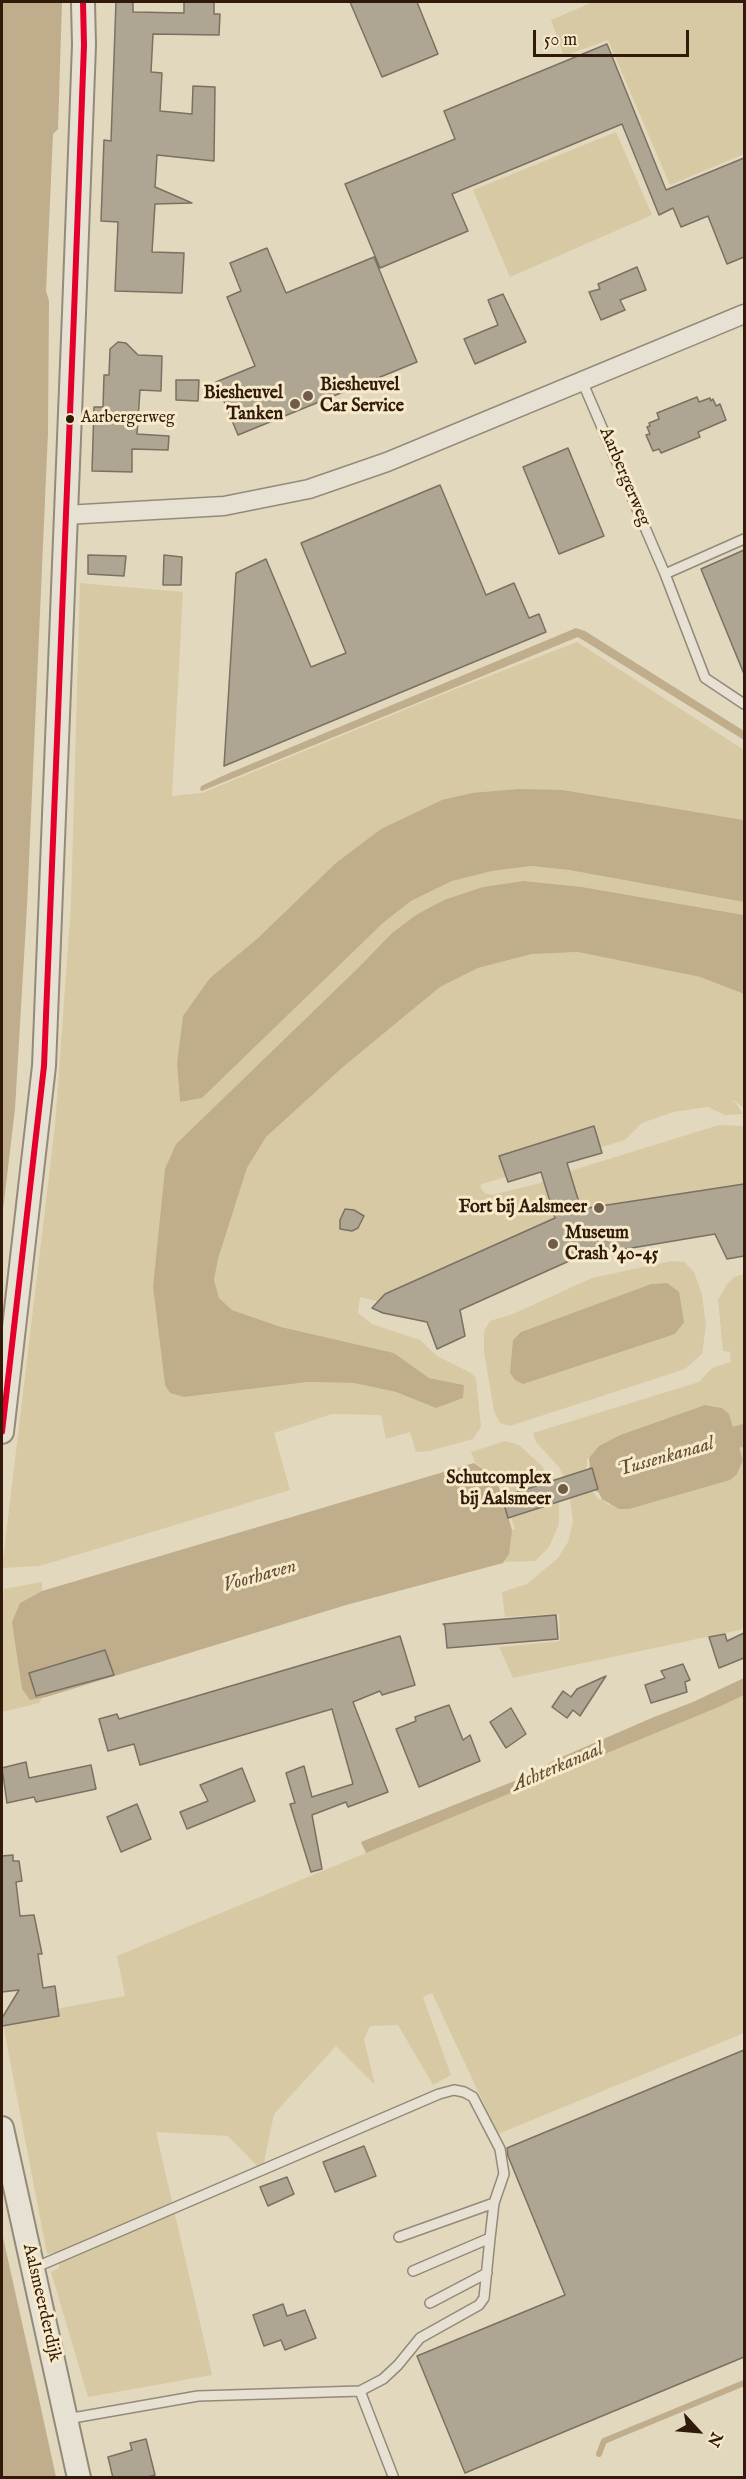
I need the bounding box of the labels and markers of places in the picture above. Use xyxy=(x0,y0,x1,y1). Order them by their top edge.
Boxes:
place label: Biesheuvel Car Service xyxy=(320,375,404,418)
place label: Biesheuvel Tanken xyxy=(204,383,283,426)
marker: Biesheuvel Car Service xyxy=(301,389,315,403)
marker: Biesheuvel Tanken xyxy=(288,397,302,411)
place label: Aarbergerweg xyxy=(81,409,175,429)
marker: Aarbergerweg xyxy=(64,413,76,425)
place label: Fort bij Aalsmeer xyxy=(459,1197,587,1219)
marker: Fort bij Aalsmeer xyxy=(592,1201,606,1215)
place label: Museum Crash '40-45 xyxy=(565,1223,658,1266)
marker: Museum Crash '40-45 xyxy=(546,1237,560,1251)
place label: Schutcomplex bij Aalsmeer xyxy=(446,1468,551,1510)
marker: Schutcomplex bij Aalsmeer xyxy=(556,1482,570,1496)

